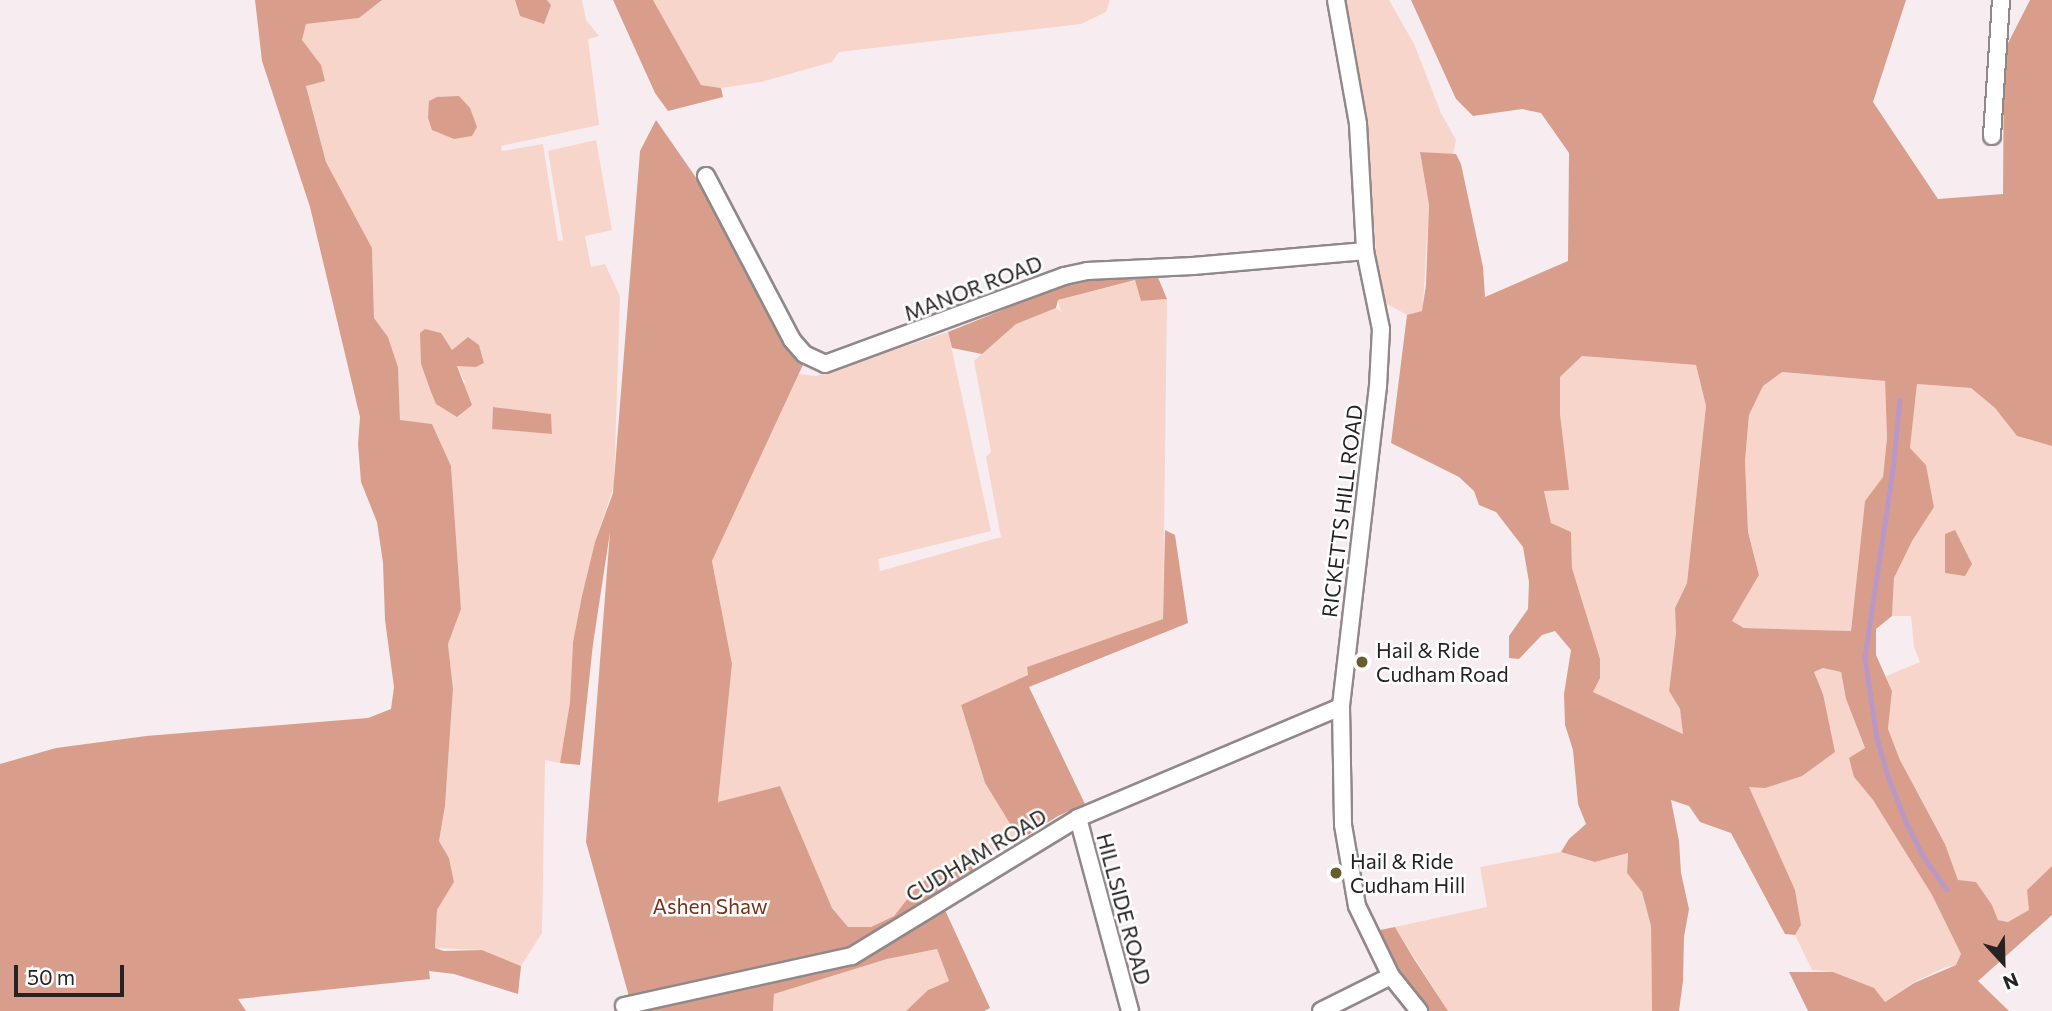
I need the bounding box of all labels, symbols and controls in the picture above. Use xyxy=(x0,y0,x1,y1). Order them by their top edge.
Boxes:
street label: MANOR ROAD xyxy=(900,250,1046,326)
street label: RICKETTS HILL ROAD xyxy=(1316,403,1368,619)
place label: Hail & Ride Cudham Road xyxy=(1376,637,1509,687)
marker: Hail & Ride Cudham Road xyxy=(1354,654,1370,670)
street label: CUDHAM ROAD xyxy=(901,803,1051,907)
street label: HILLSIDE ROAD xyxy=(1092,830,1156,988)
place label: Hail & Ride Cudham Hill xyxy=(1350,848,1465,898)
marker: Hail & Ride Cudham Hill xyxy=(1328,865,1344,881)
park label: Ashen Shaw xyxy=(652,893,768,919)
north arrow xyxy=(1968,927,2038,997)
scale bar xyxy=(18,951,128,995)
text: 50 m xyxy=(27,964,75,989)
text: N xyxy=(2000,969,2022,995)

